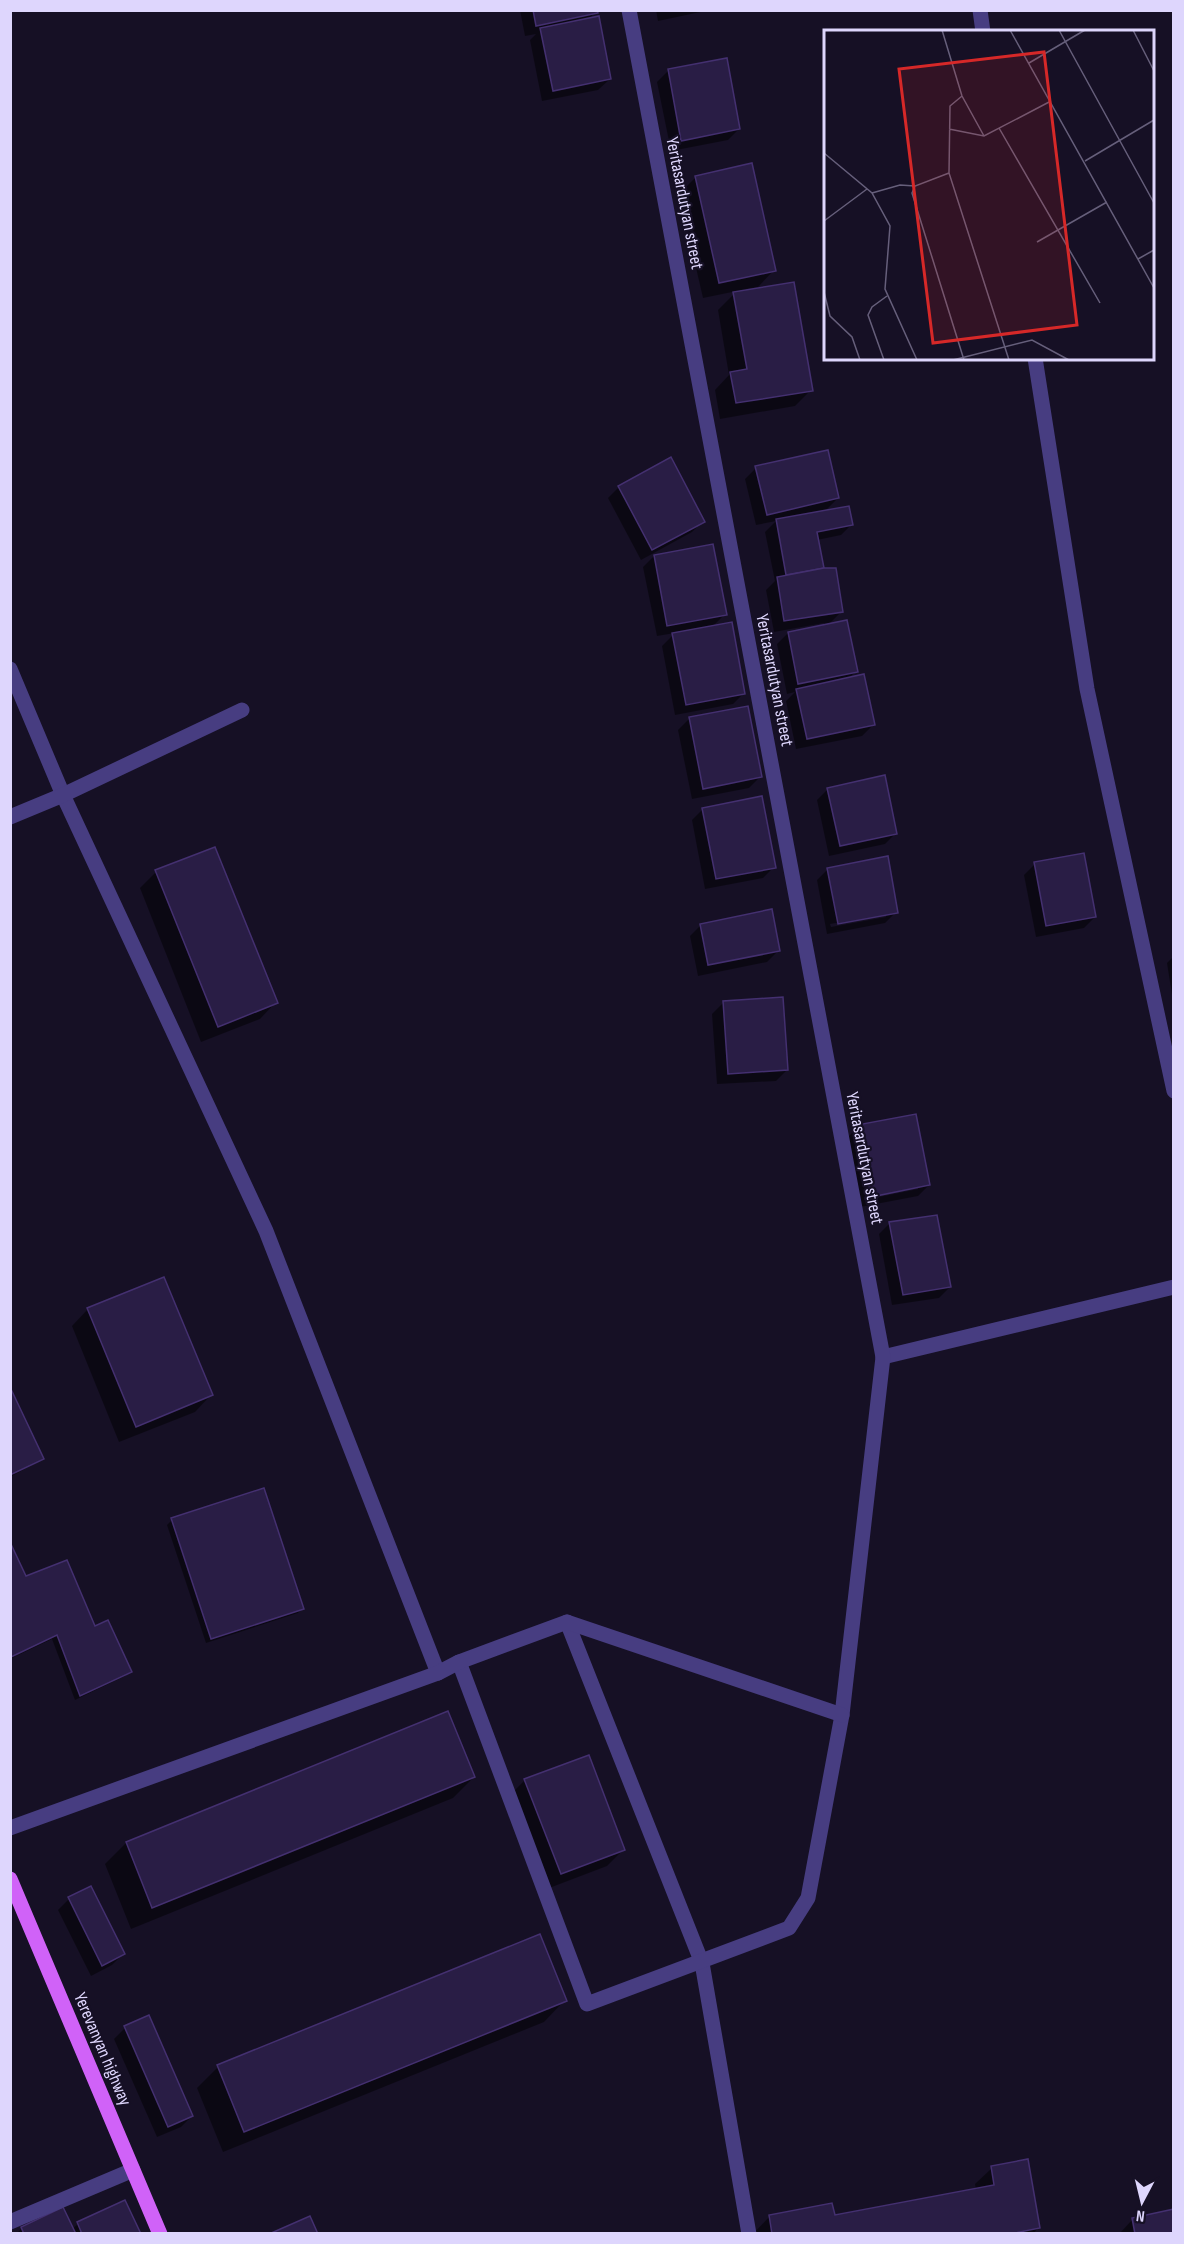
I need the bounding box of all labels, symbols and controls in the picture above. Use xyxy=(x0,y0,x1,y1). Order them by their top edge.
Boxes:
inset map xyxy=(824,30,1154,360)
street label: Yeritasardutyan street xyxy=(661,135,708,272)
street label: Yeritasardutyan street xyxy=(751,612,798,749)
street label: Yeritasardutyan street xyxy=(841,1090,888,1227)
street label: Yerevanyan highway xyxy=(69,1989,136,2109)
north arrow xyxy=(1112,2172,1172,2232)
text: N xyxy=(1135,2205,1146,2225)

